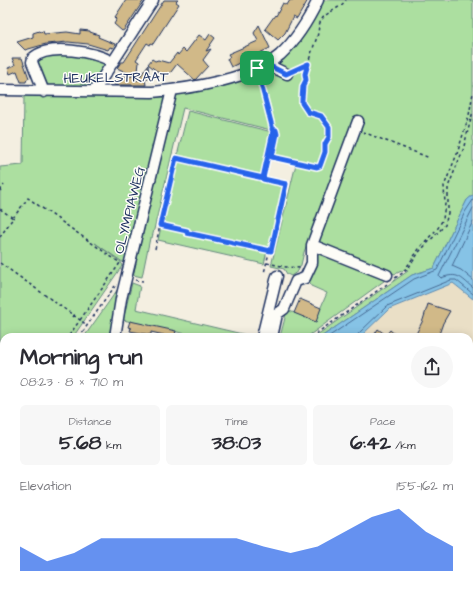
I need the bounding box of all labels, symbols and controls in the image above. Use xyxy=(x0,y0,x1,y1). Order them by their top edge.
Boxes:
pin xyxy=(240,51,274,85)
icon: arrive xyxy=(246,57,268,79)
street label: HEUKELSTRAAT xyxy=(63,67,169,89)
street label: OLYMPIAWEG xyxy=(109,164,151,256)
text: Morning run xyxy=(20,342,143,373)
button: share xyxy=(411,346,453,388)
text: 08:23 · 8 × 710 m xyxy=(20,373,123,391)
text: Distance xyxy=(69,414,112,429)
text: Time xyxy=(225,414,248,429)
text: Pace xyxy=(370,414,396,429)
text: 5.68 xyxy=(59,429,102,457)
text: 38:03 xyxy=(212,429,261,457)
text: 6:42 xyxy=(350,429,391,457)
text: km xyxy=(102,438,121,453)
text: /km xyxy=(391,438,416,453)
text: Elevation xyxy=(20,477,71,495)
text: 155–162 m xyxy=(396,477,453,495)

